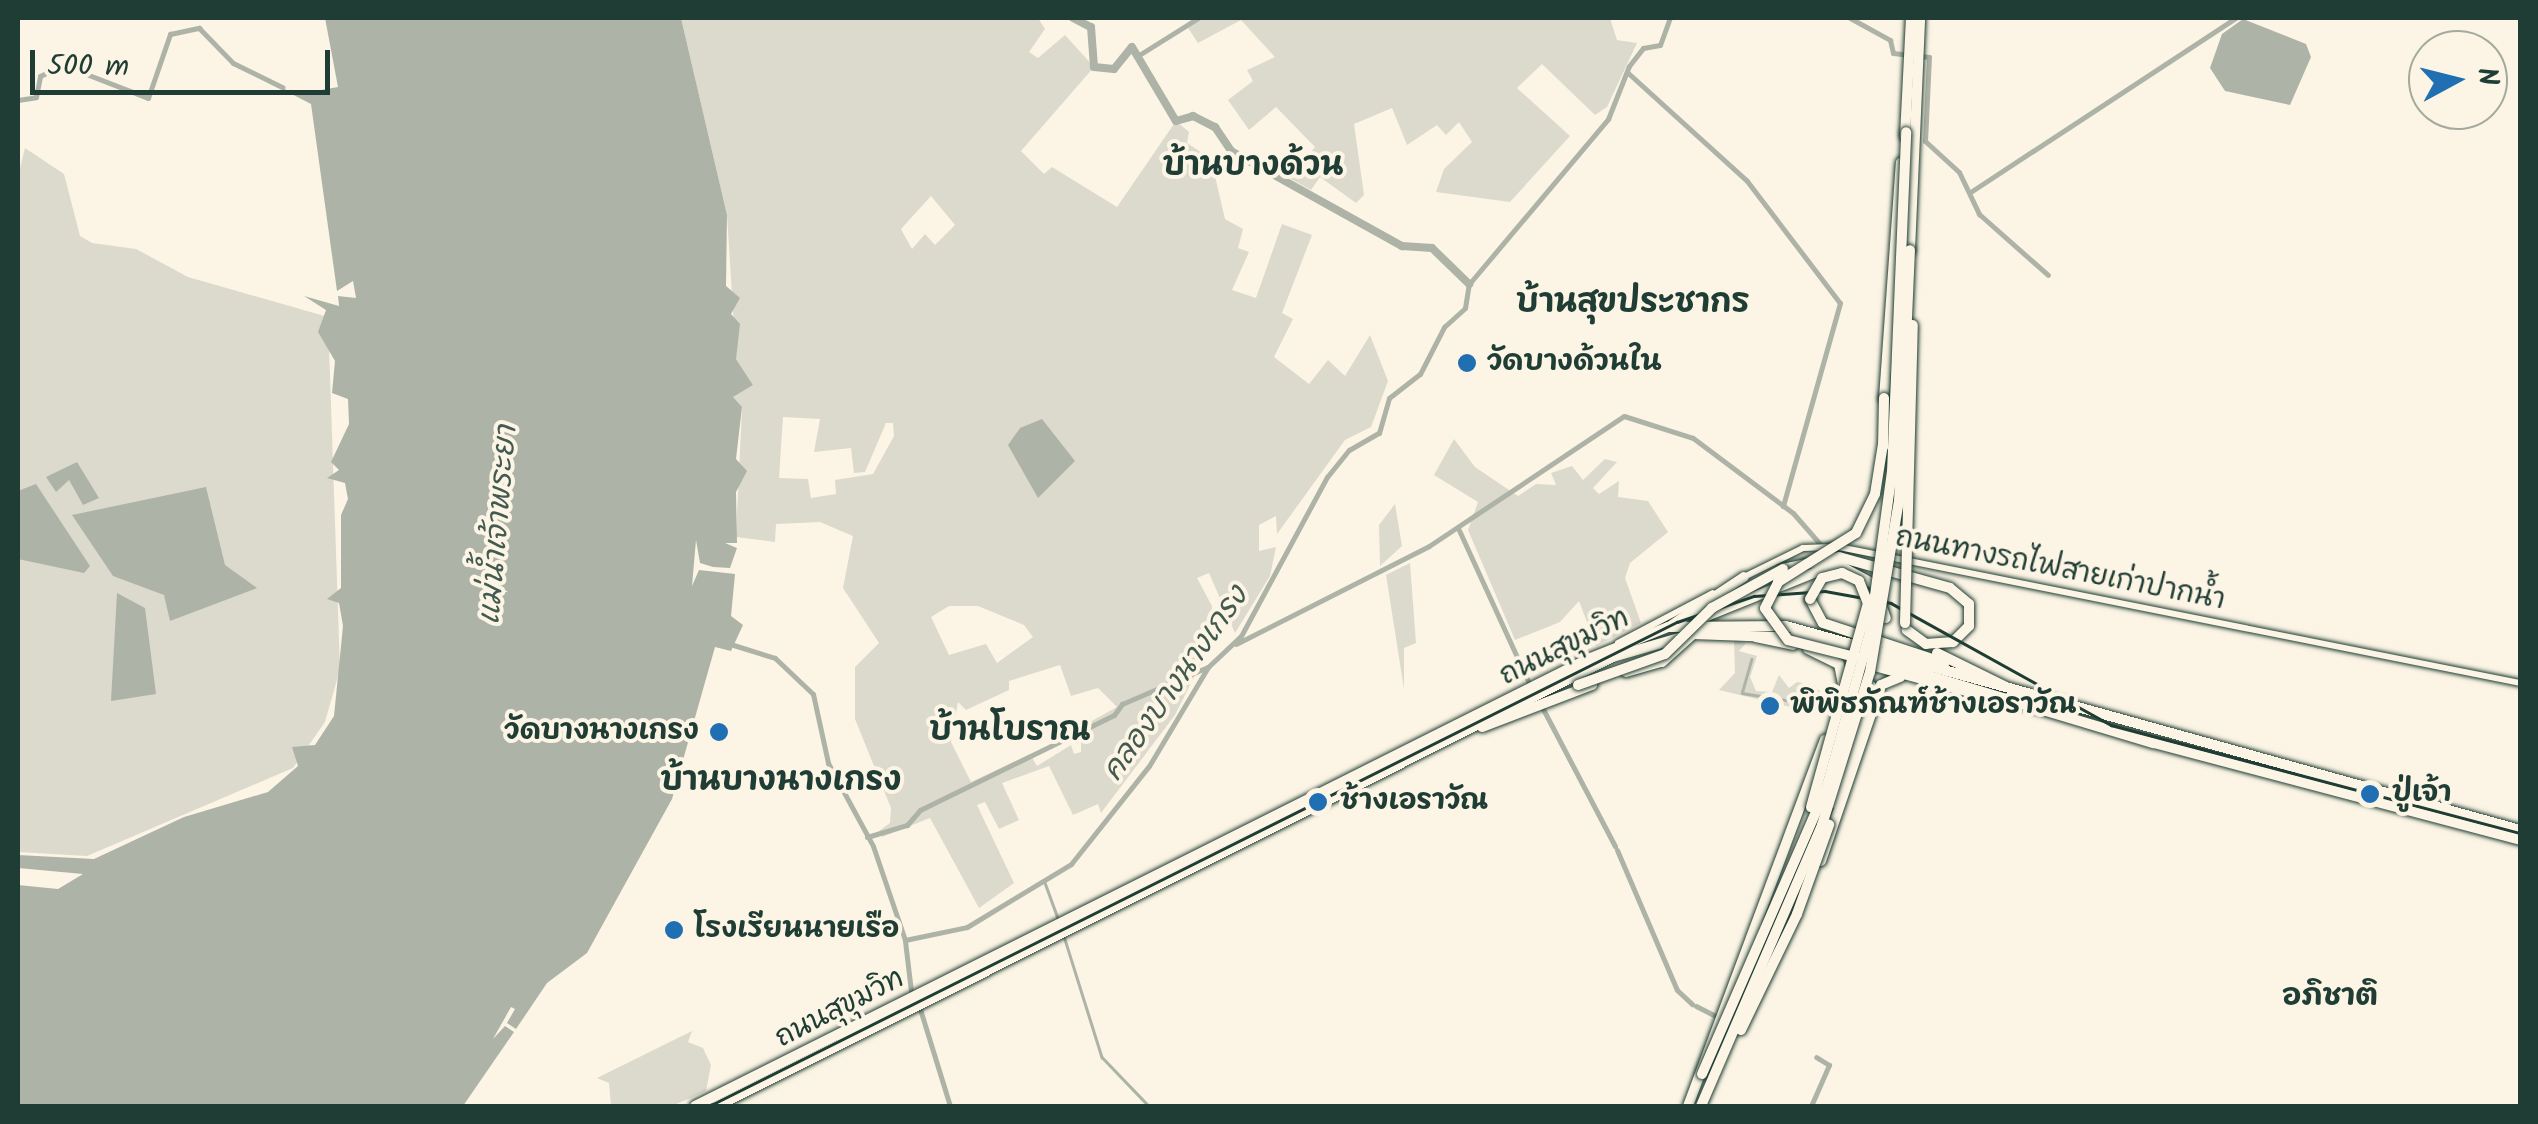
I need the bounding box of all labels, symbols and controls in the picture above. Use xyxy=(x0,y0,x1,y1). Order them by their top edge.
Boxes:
scale bar xyxy=(35,30,335,92)
north arrow xyxy=(2408,30,2508,130)
text: 500 m xyxy=(47,43,129,91)
text: N xyxy=(2463,65,2510,88)
district label: บ้านบางด้วน xyxy=(1163,148,1343,186)
district label: บ้านสุขประชากร xyxy=(1516,285,1750,323)
place label: วัดบางด้วนใน xyxy=(1487,346,1662,380)
marker: วัดบางด้วนใน xyxy=(1456,352,1478,374)
water label: แม่น้ำเจ้าพระยา xyxy=(472,424,526,626)
street label: ถนนทางรถไฟสายเก่าปากน้ำ xyxy=(1892,522,2228,618)
water label: คลองบางนางเกรง xyxy=(1096,580,1256,788)
street label: ถนนสุขุมวิท xyxy=(1495,602,1635,694)
place label: พิพิธภัณฑ์ช้างเอราวัณ xyxy=(1790,689,2076,723)
marker: พิพิธภัณฑ์ช้างเอราวัณ xyxy=(1759,695,1781,717)
district label: บ้านโบราณ xyxy=(930,713,1090,751)
place label: วัดบางนางเกรง xyxy=(504,715,699,749)
marker: วัดบางนางเกรง xyxy=(708,721,730,743)
district label: บ้านบางนางเกรง xyxy=(660,763,902,801)
place label: ปู่เจ้า xyxy=(2392,777,2451,811)
marker: ปู่เจ้า xyxy=(2357,781,2383,807)
place label: ช้างเอราวัณ xyxy=(1340,785,1488,819)
marker: ช้างเอราวัณ xyxy=(1305,789,1331,815)
place label: โรงเรียนนายเรือ xyxy=(694,913,899,947)
marker: โรงเรียนนายเรือ xyxy=(663,919,685,941)
street label: ถนนสุขุมวิท xyxy=(770,962,910,1056)
district label: อภิชาติ xyxy=(2282,979,2378,1015)

